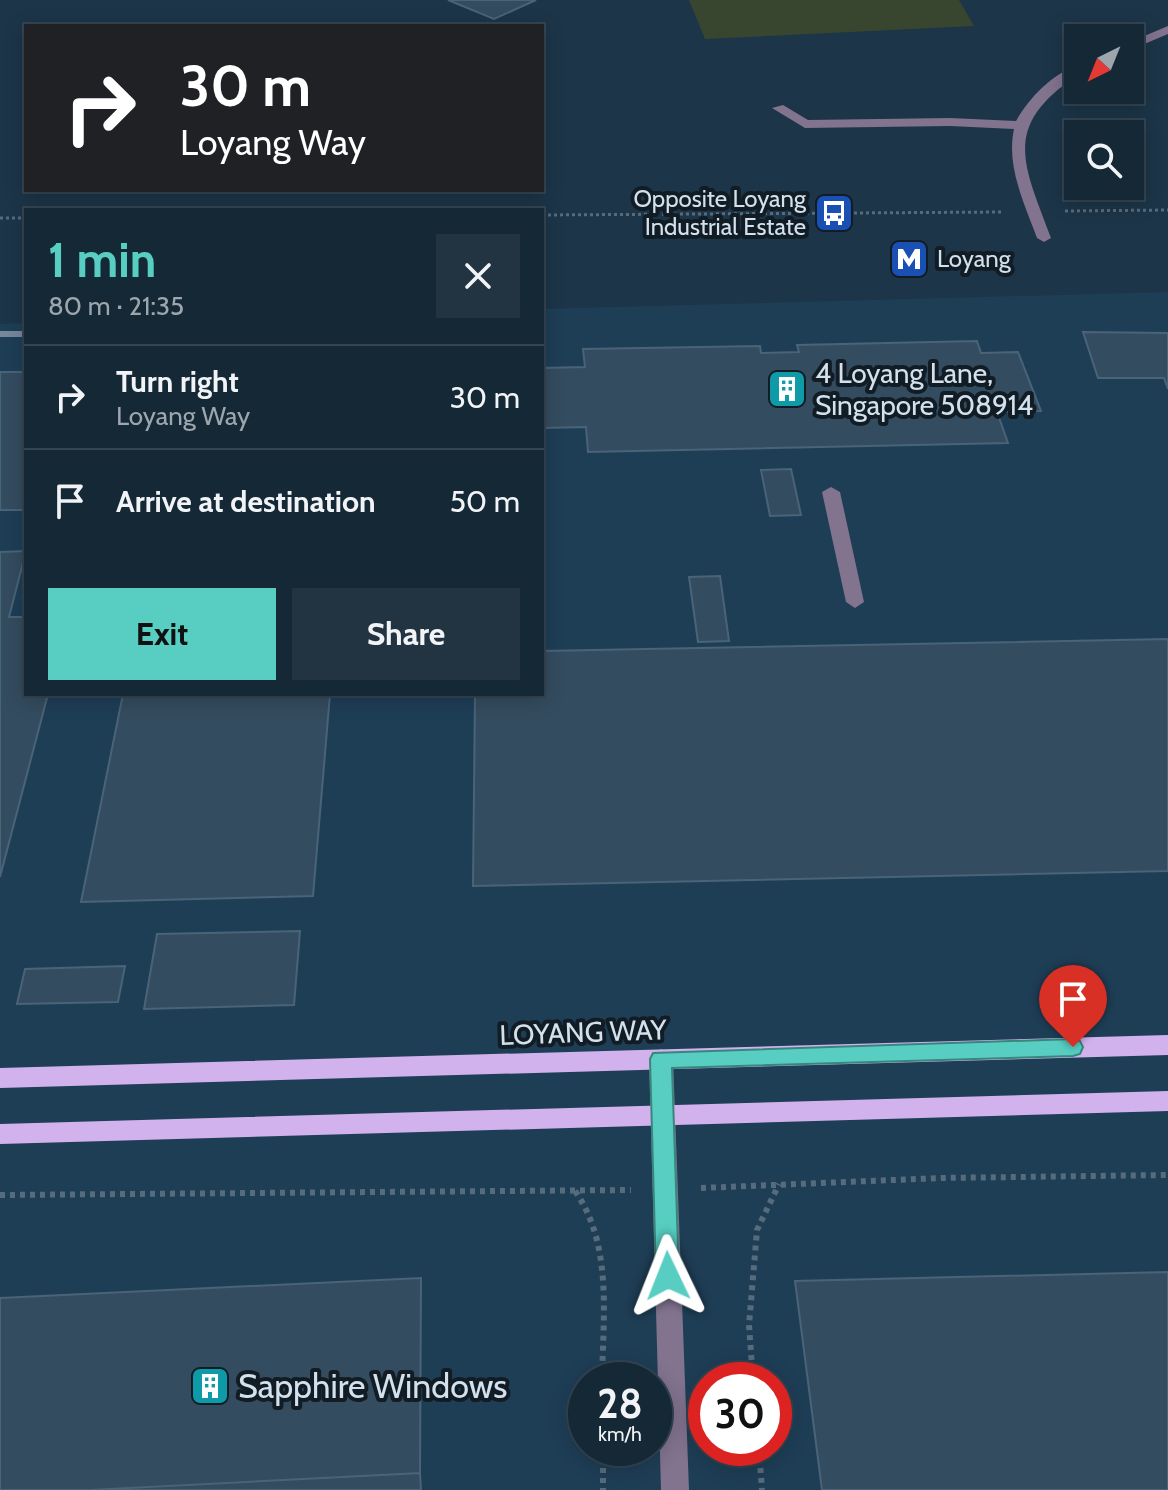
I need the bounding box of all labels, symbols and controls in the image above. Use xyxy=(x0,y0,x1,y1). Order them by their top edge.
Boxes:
north arrow xyxy=(1064,24,1144,104)
map controls xyxy=(1064,24,1144,200)
text: 30 m xyxy=(180,52,311,120)
icon: right xyxy=(48,56,152,160)
text: Loyang Way xyxy=(180,120,366,164)
button: search xyxy=(1064,120,1144,200)
place label: Opposite Loyang Industrial Estate xyxy=(633,184,807,241)
bus stop icon: Opposite Loyang Industrial Estate xyxy=(813,192,855,234)
text: 1 min xyxy=(48,231,156,289)
button: close xyxy=(436,234,520,318)
metro station icon: Loyang xyxy=(888,238,930,280)
place label: Loyang xyxy=(937,244,1012,273)
text: 80 m · 21:35 xyxy=(48,290,184,322)
place label: 4 Loyang Lane, Singapore 508914 xyxy=(815,356,1033,422)
text: Turn right xyxy=(116,363,239,400)
building icon: 4 Loyang Lane, Singapore 508914 xyxy=(766,368,808,410)
icon: right xyxy=(48,375,92,419)
text: 30 m xyxy=(450,379,520,416)
text: Loyang Way xyxy=(116,400,250,432)
icon: arrive xyxy=(48,479,92,523)
text: Arrive at destination xyxy=(116,483,376,520)
text: 50 m xyxy=(450,483,520,520)
button: Exit xyxy=(48,588,276,680)
button: Share xyxy=(292,588,520,680)
pin xyxy=(1039,965,1107,1047)
icon: arrive xyxy=(1051,977,1095,1021)
street label: LOYANG WAY xyxy=(499,1012,668,1052)
position arrow xyxy=(626,1234,710,1318)
speed limit sign: 30 xyxy=(688,1362,792,1466)
building icon: Sapphire Windows xyxy=(189,1365,231,1407)
place label: Sapphire Windows xyxy=(238,1365,507,1407)
text: 28 xyxy=(597,1379,643,1428)
text: km/h xyxy=(598,1422,642,1446)

